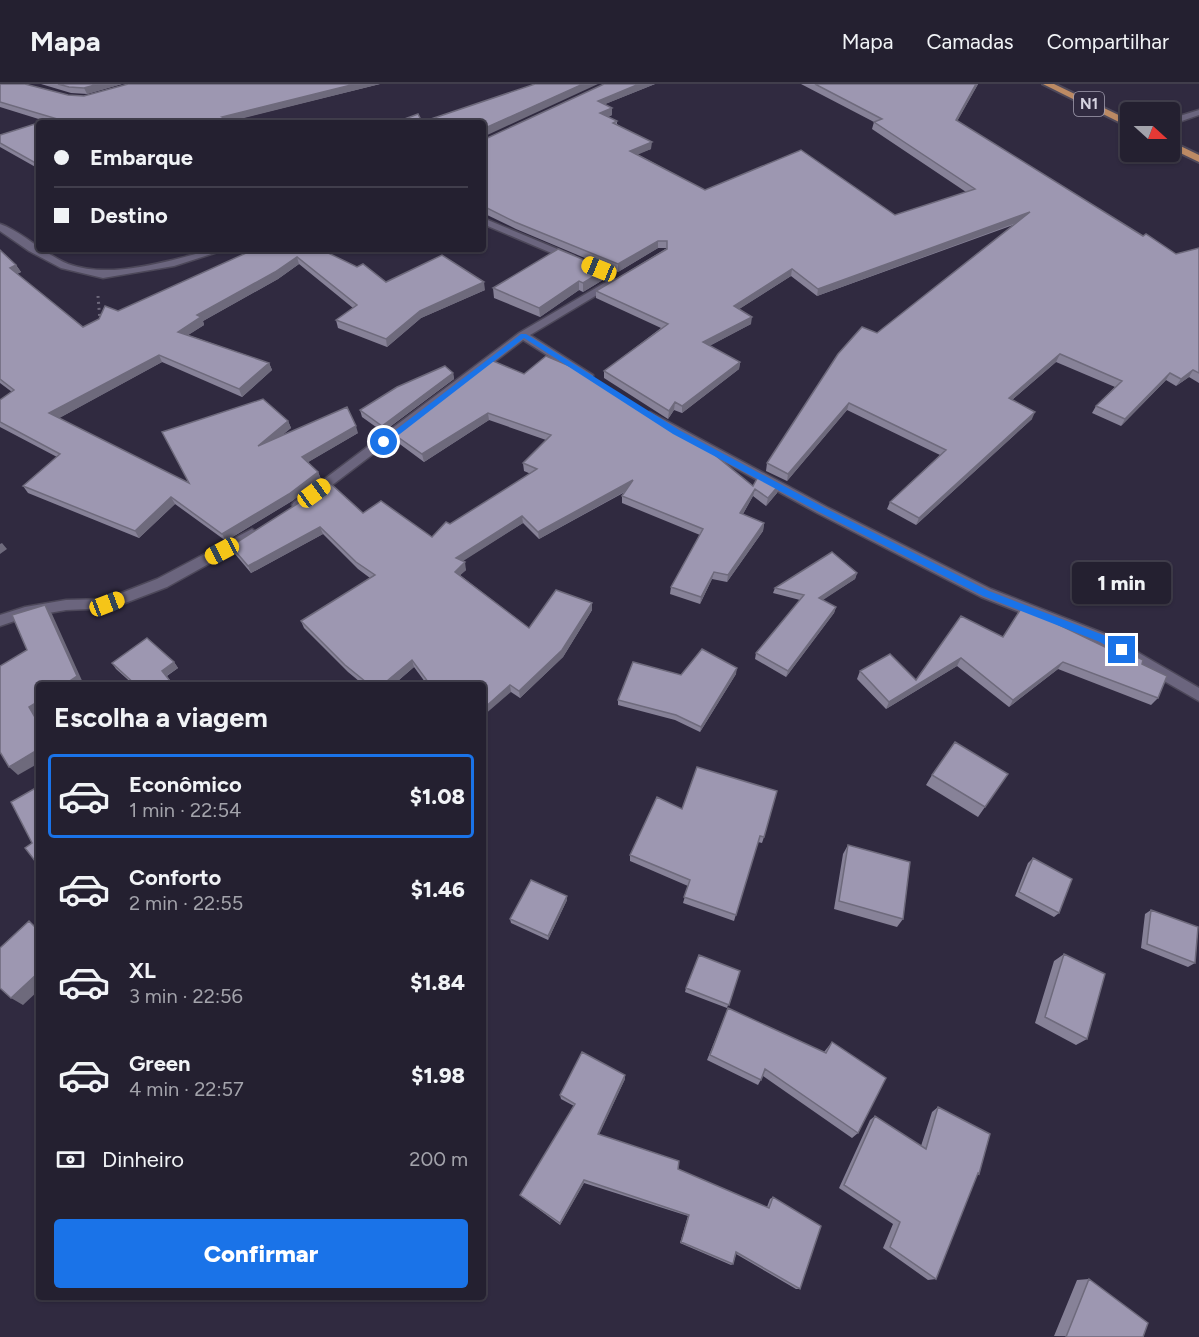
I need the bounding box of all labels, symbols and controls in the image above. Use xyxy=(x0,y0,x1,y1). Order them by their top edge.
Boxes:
text: Mapa xyxy=(30,24,101,58)
text: Mapa xyxy=(842,29,893,54)
text: Camadas xyxy=(926,29,1014,54)
text: Compartilhar xyxy=(1047,29,1169,54)
road number: N1 xyxy=(1074,92,1104,116)
north arrow xyxy=(1120,102,1180,162)
map controls xyxy=(1120,102,1180,162)
text: Embarque xyxy=(90,144,193,171)
text: Destino xyxy=(90,202,168,229)
car xyxy=(579,254,619,284)
route start xyxy=(370,428,397,455)
car xyxy=(294,475,334,511)
car xyxy=(202,535,242,567)
callout: 1 min xyxy=(1072,563,1172,605)
text: 1 min xyxy=(1098,571,1145,595)
car xyxy=(87,589,127,619)
route end xyxy=(1108,636,1135,663)
text: Escolha a viagem xyxy=(54,701,268,734)
icon: car xyxy=(57,769,111,823)
text: Econômico xyxy=(129,771,242,798)
text: $1.08 xyxy=(410,783,465,810)
text: 1 min · 22:54 xyxy=(129,798,241,822)
icon: car xyxy=(57,862,111,916)
text: Conforto xyxy=(129,864,221,891)
text: $1.46 xyxy=(411,876,465,903)
text: 2 min · 22:55 xyxy=(129,891,243,915)
icon: car xyxy=(57,955,111,1009)
text: XL xyxy=(129,957,156,984)
text: $1.84 xyxy=(410,969,465,996)
text: 3 min · 22:56 xyxy=(129,984,243,1008)
icon: car xyxy=(57,1048,111,1102)
text: Green xyxy=(129,1050,191,1077)
text: $1.98 xyxy=(411,1062,465,1089)
text: 4 min · 22:57 xyxy=(129,1077,244,1101)
icon: cash xyxy=(54,1143,87,1176)
text: Dinheiro xyxy=(102,1146,184,1173)
text: 200 m xyxy=(409,1147,468,1171)
button: Confirmar xyxy=(54,1219,468,1288)

